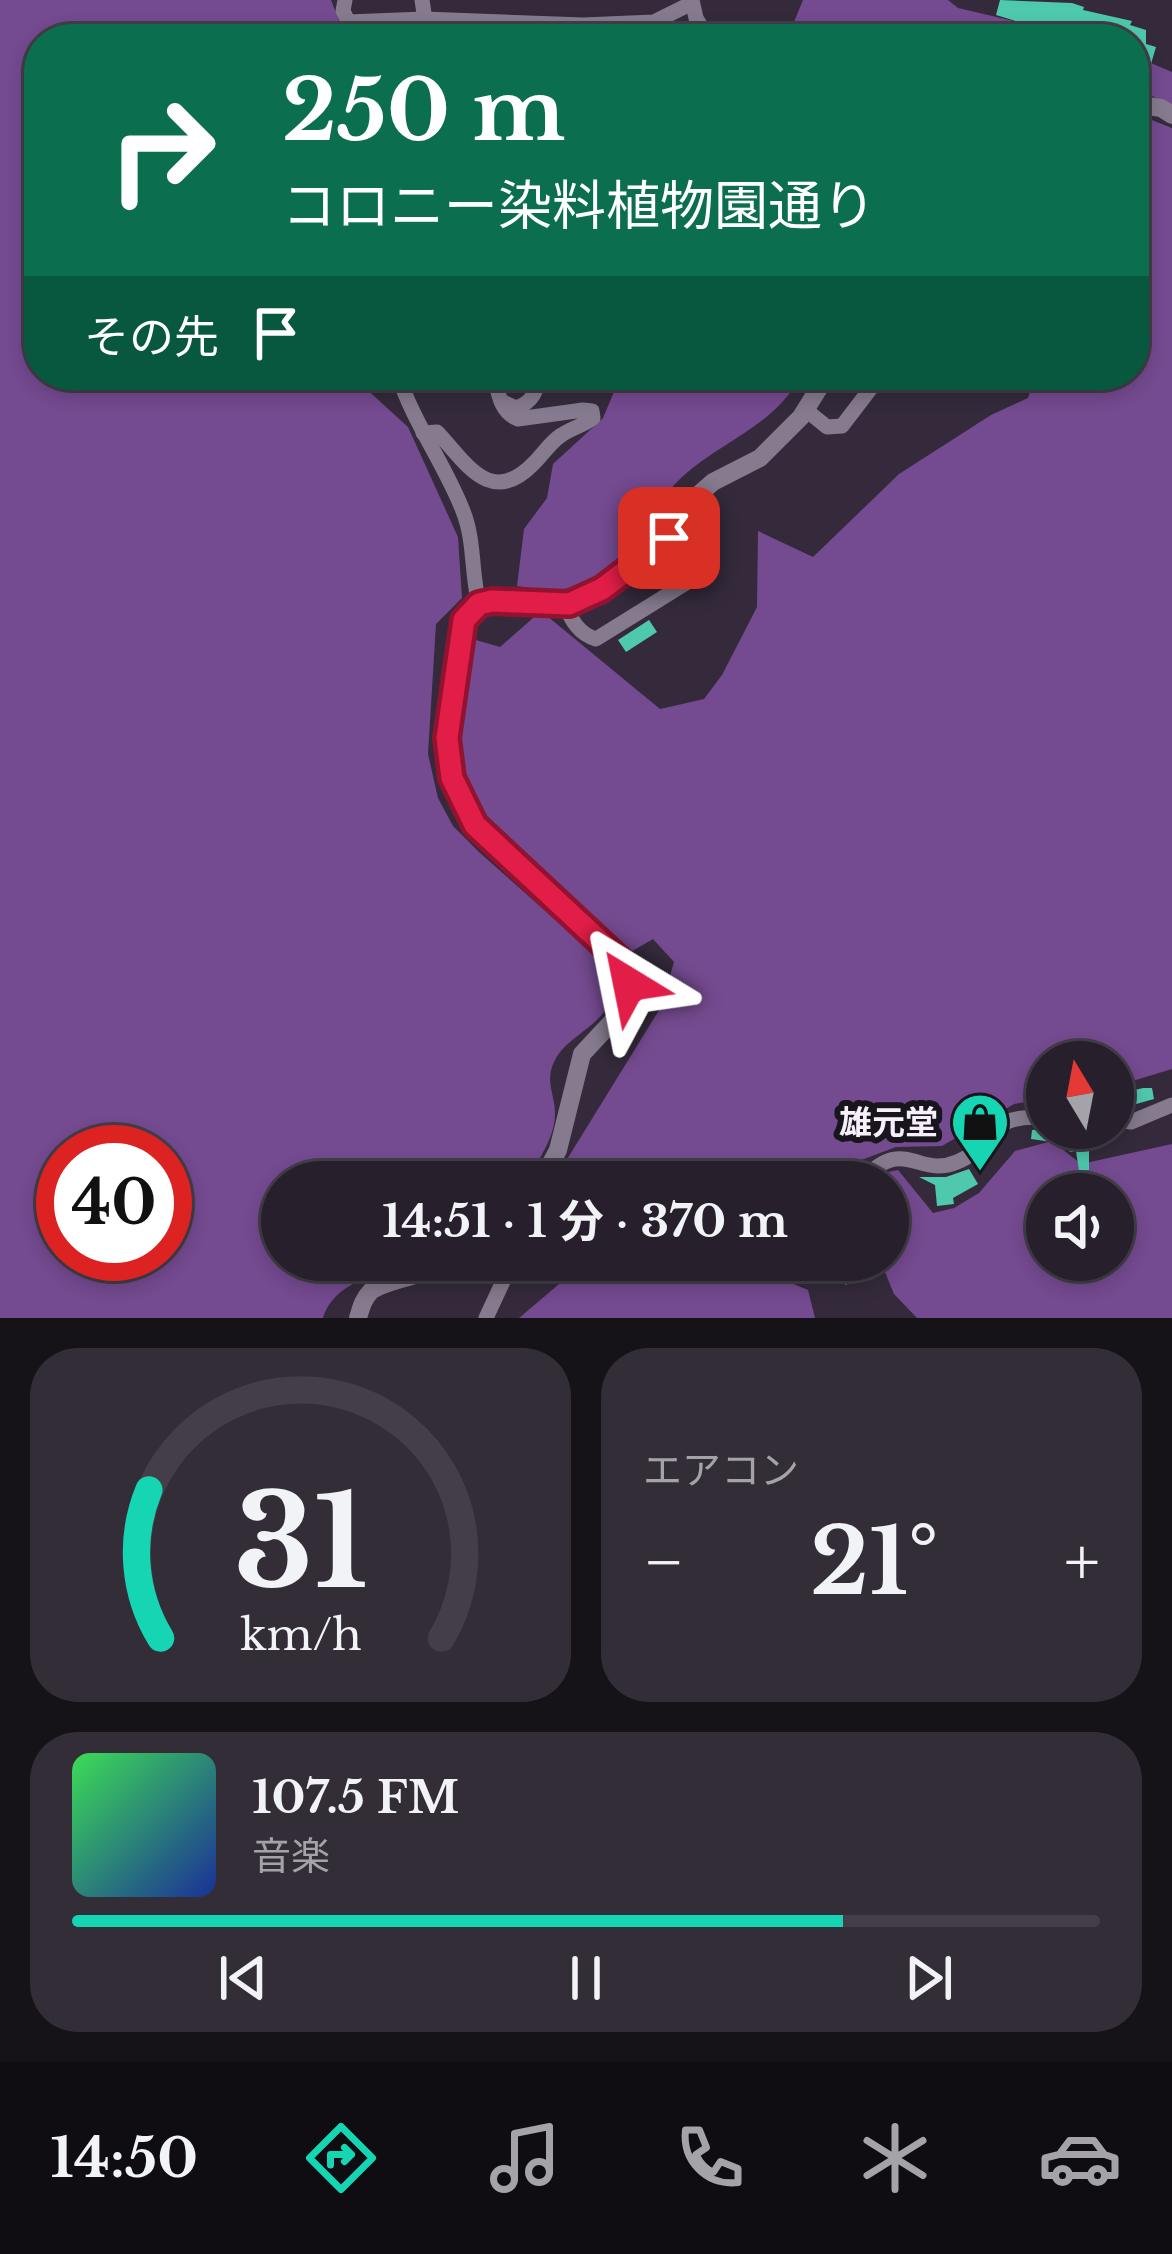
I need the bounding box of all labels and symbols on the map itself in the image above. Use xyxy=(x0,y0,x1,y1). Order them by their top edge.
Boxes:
pin xyxy=(618,487,720,589)
position arrow xyxy=(566,921,692,1047)
north arrow xyxy=(1026,1041,1134,1149)
shop icon: 雄元堂 xyxy=(949,1091,1011,1173)
place label: 雄元堂 xyxy=(839,1102,938,1143)
speed limit sign: 40 xyxy=(36,1125,192,1281)

